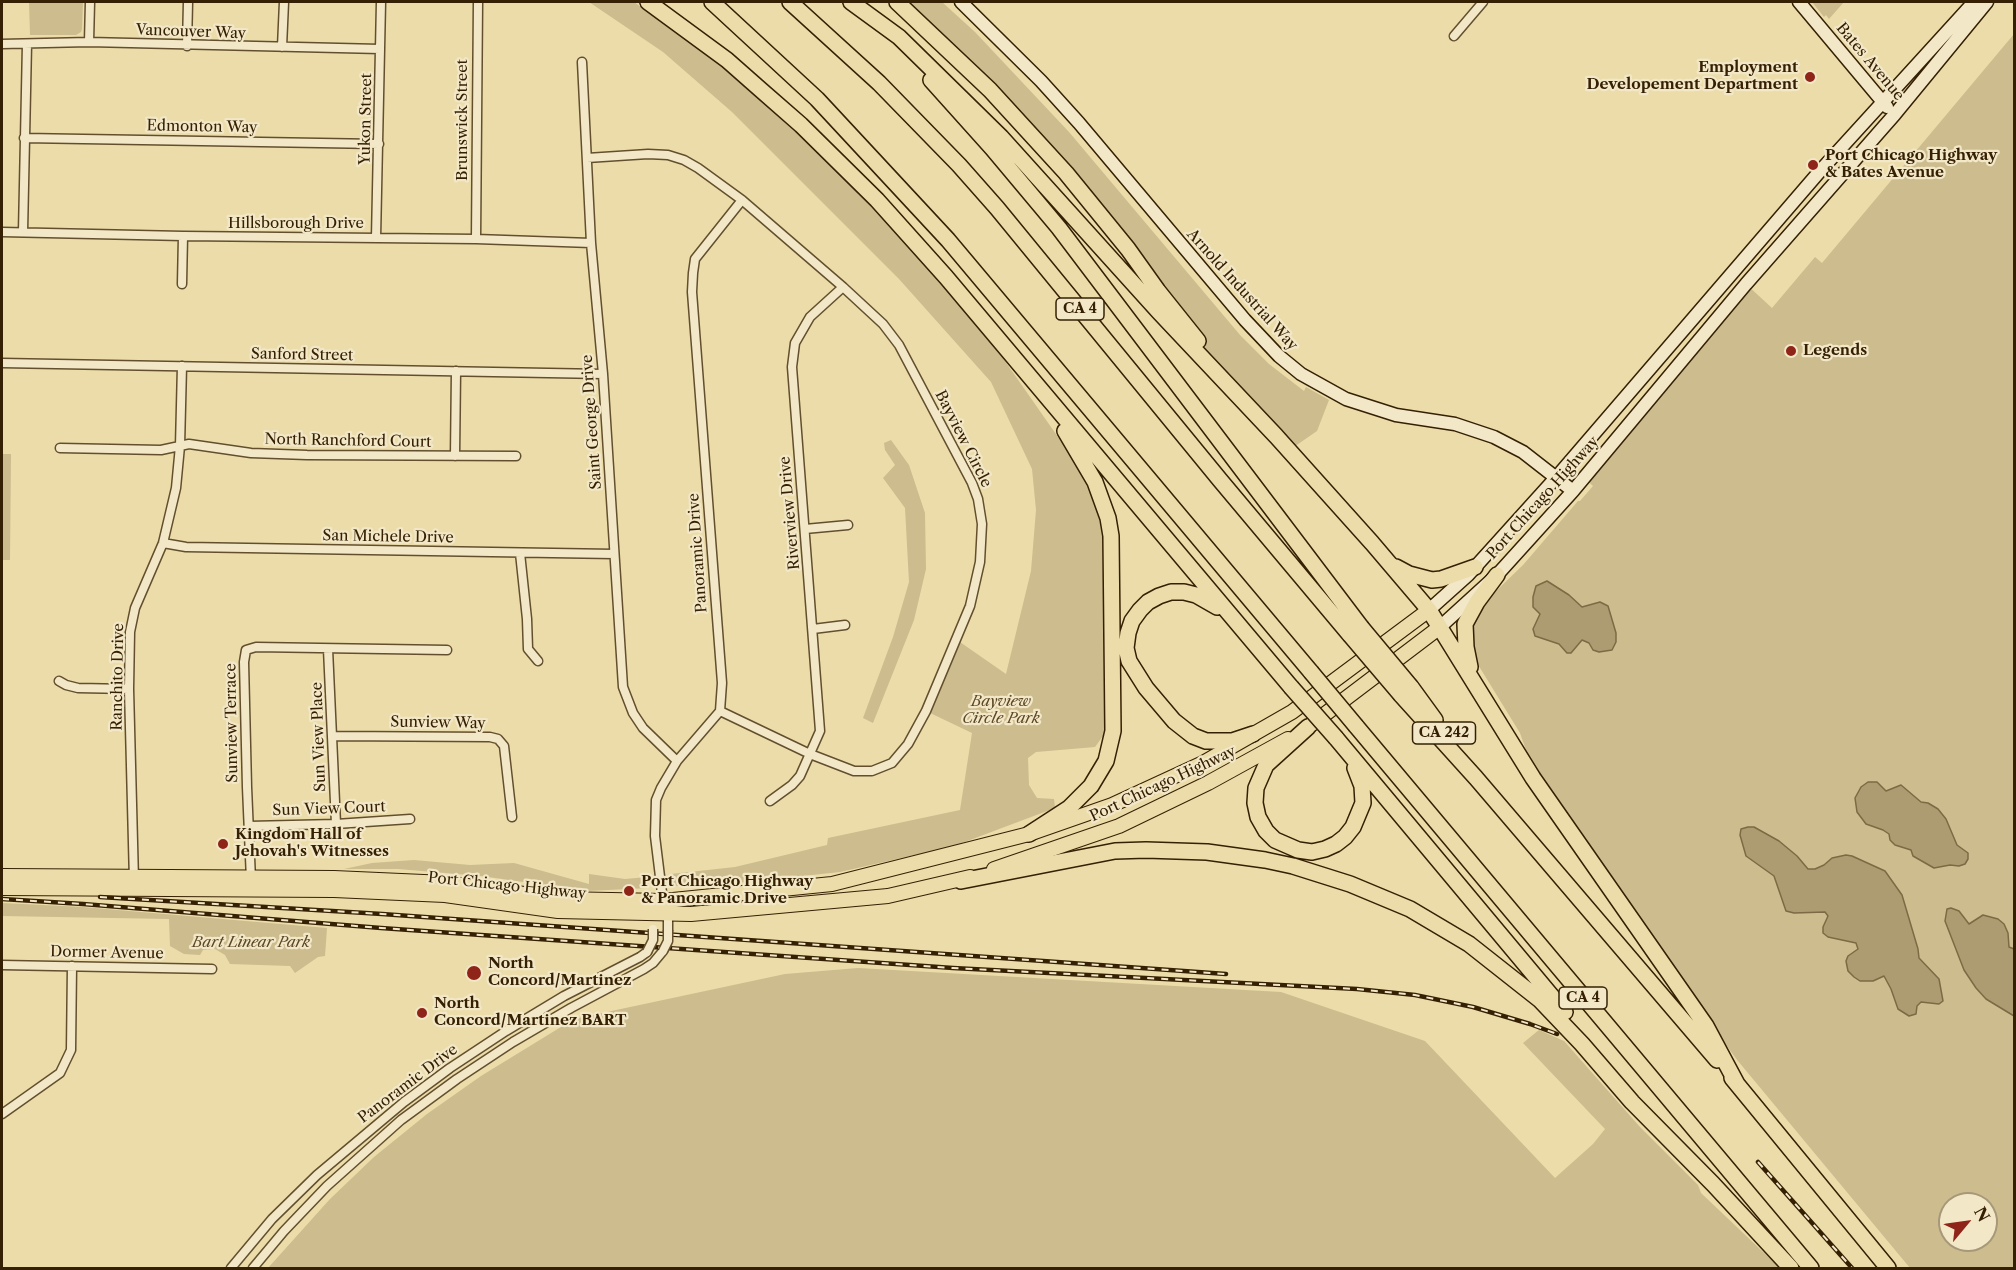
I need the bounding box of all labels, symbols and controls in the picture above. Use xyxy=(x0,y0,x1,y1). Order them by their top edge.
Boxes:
street label: Bates Avenue xyxy=(1832,19,1908,105)
street label: Vancouver Way xyxy=(136,21,246,43)
street label: Brunswick Street xyxy=(454,59,472,181)
place label: Employment Developement Department xyxy=(1586,59,1798,94)
marker: Employment Developement Department xyxy=(1803,70,1817,84)
street label: Yukon Street xyxy=(356,73,376,165)
street label: Edmonton Way xyxy=(146,117,258,137)
place label: Port Chicago Highway & Bates Avenue xyxy=(1825,147,1997,182)
marker: Port Chicago Highway & Bates Avenue xyxy=(1806,158,1820,172)
street label: Hillsborough Drive xyxy=(228,215,364,233)
street label: Arnold Industrial Way xyxy=(1183,226,1301,354)
road number: CA 4 xyxy=(1056,298,1104,320)
place label: Legends xyxy=(1803,342,1867,360)
marker: Legends xyxy=(1784,344,1798,358)
street label: Sanford Street xyxy=(251,345,353,365)
street label: Saint George Drive xyxy=(578,354,606,490)
street label: Bayview Circle xyxy=(931,387,995,491)
street label: North Ranchford Court xyxy=(264,431,432,451)
street label: Port Chicago Highway xyxy=(1483,433,1603,563)
street label: Riverview Drive xyxy=(776,455,804,571)
street label: Panoramic Drive xyxy=(685,493,711,613)
street label: San Michele Drive xyxy=(322,527,454,547)
street label: Ranchito Drive xyxy=(108,623,128,731)
street label: Sunview Terrace xyxy=(222,663,242,783)
street label: Sun View Place xyxy=(308,682,330,792)
park label: Bayview Circle Park xyxy=(962,693,1040,728)
street label: Sunview Way xyxy=(390,713,486,733)
road number: CA 242 xyxy=(1412,722,1476,744)
street label: Port Chicago Highway xyxy=(1087,742,1239,826)
street label: Sun View Court xyxy=(272,798,386,820)
place label: Kingdom Hall of Jehovah's Witnesses xyxy=(235,826,389,861)
marker: Kingdom Hall of Jehovah's Witnesses xyxy=(216,837,230,851)
street label: Port Chicago Highway xyxy=(427,869,587,903)
place label: Port Chicago Highway & Panoramic Drive xyxy=(641,873,813,908)
marker: Port Chicago Highway & Panoramic Drive xyxy=(622,884,636,898)
park label: Bart Linear Park xyxy=(192,934,310,952)
street label: Dormer Avenue xyxy=(50,943,164,963)
place label: North Concord/Martinez xyxy=(488,955,631,990)
marker: North Concord/Martinez xyxy=(465,964,483,982)
road number: CA 4 xyxy=(1559,987,1607,1009)
place label: North Concord/Martinez BART xyxy=(434,995,626,1030)
marker: North Concord/Martinez BART xyxy=(415,1006,429,1020)
street label: Panoramic Drive xyxy=(355,1041,461,1127)
north arrow xyxy=(1938,1192,1998,1252)
text: N xyxy=(1970,1203,1994,1225)

